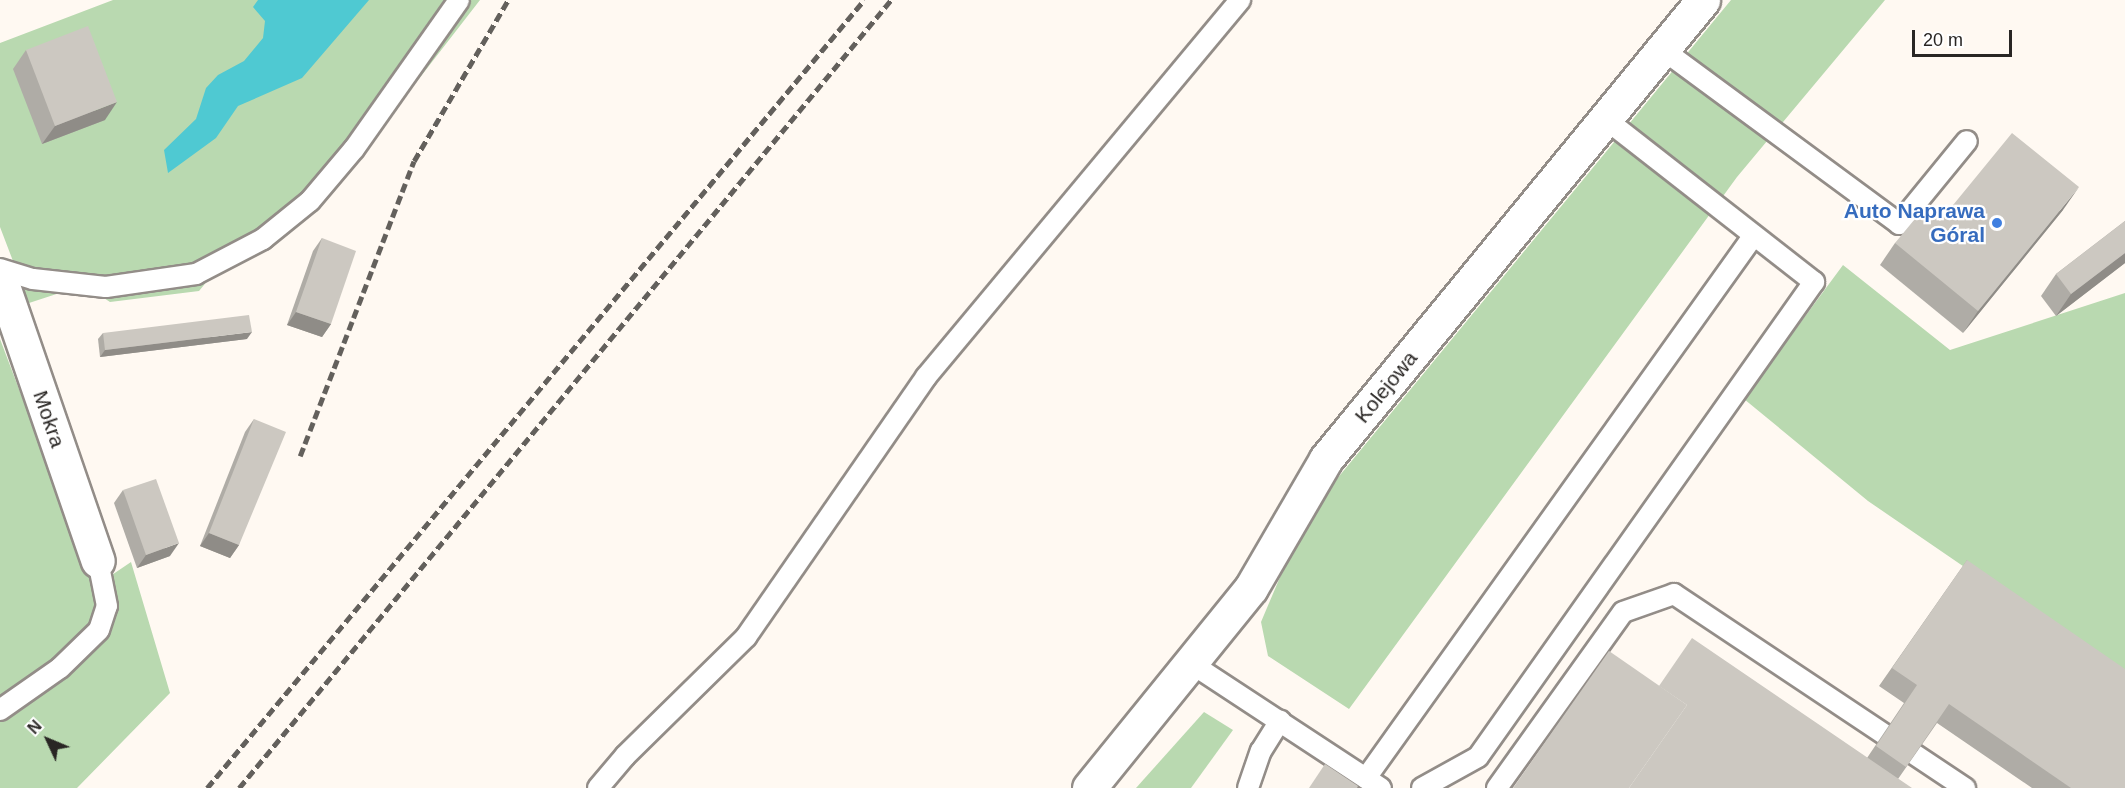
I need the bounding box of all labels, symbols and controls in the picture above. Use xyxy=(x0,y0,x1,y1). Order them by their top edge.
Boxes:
scale bar xyxy=(1915,18,2016,56)
text: 20 m xyxy=(1923,30,1963,50)
place label: Auto Naprawa Góral xyxy=(1844,198,1985,248)
marker: Auto Naprawa Góral xyxy=(1990,216,2004,230)
street label: Kolejowa xyxy=(1349,346,1423,428)
street label: Mokra xyxy=(28,387,70,451)
north arrow xyxy=(18,710,78,770)
text: N xyxy=(25,717,45,737)

